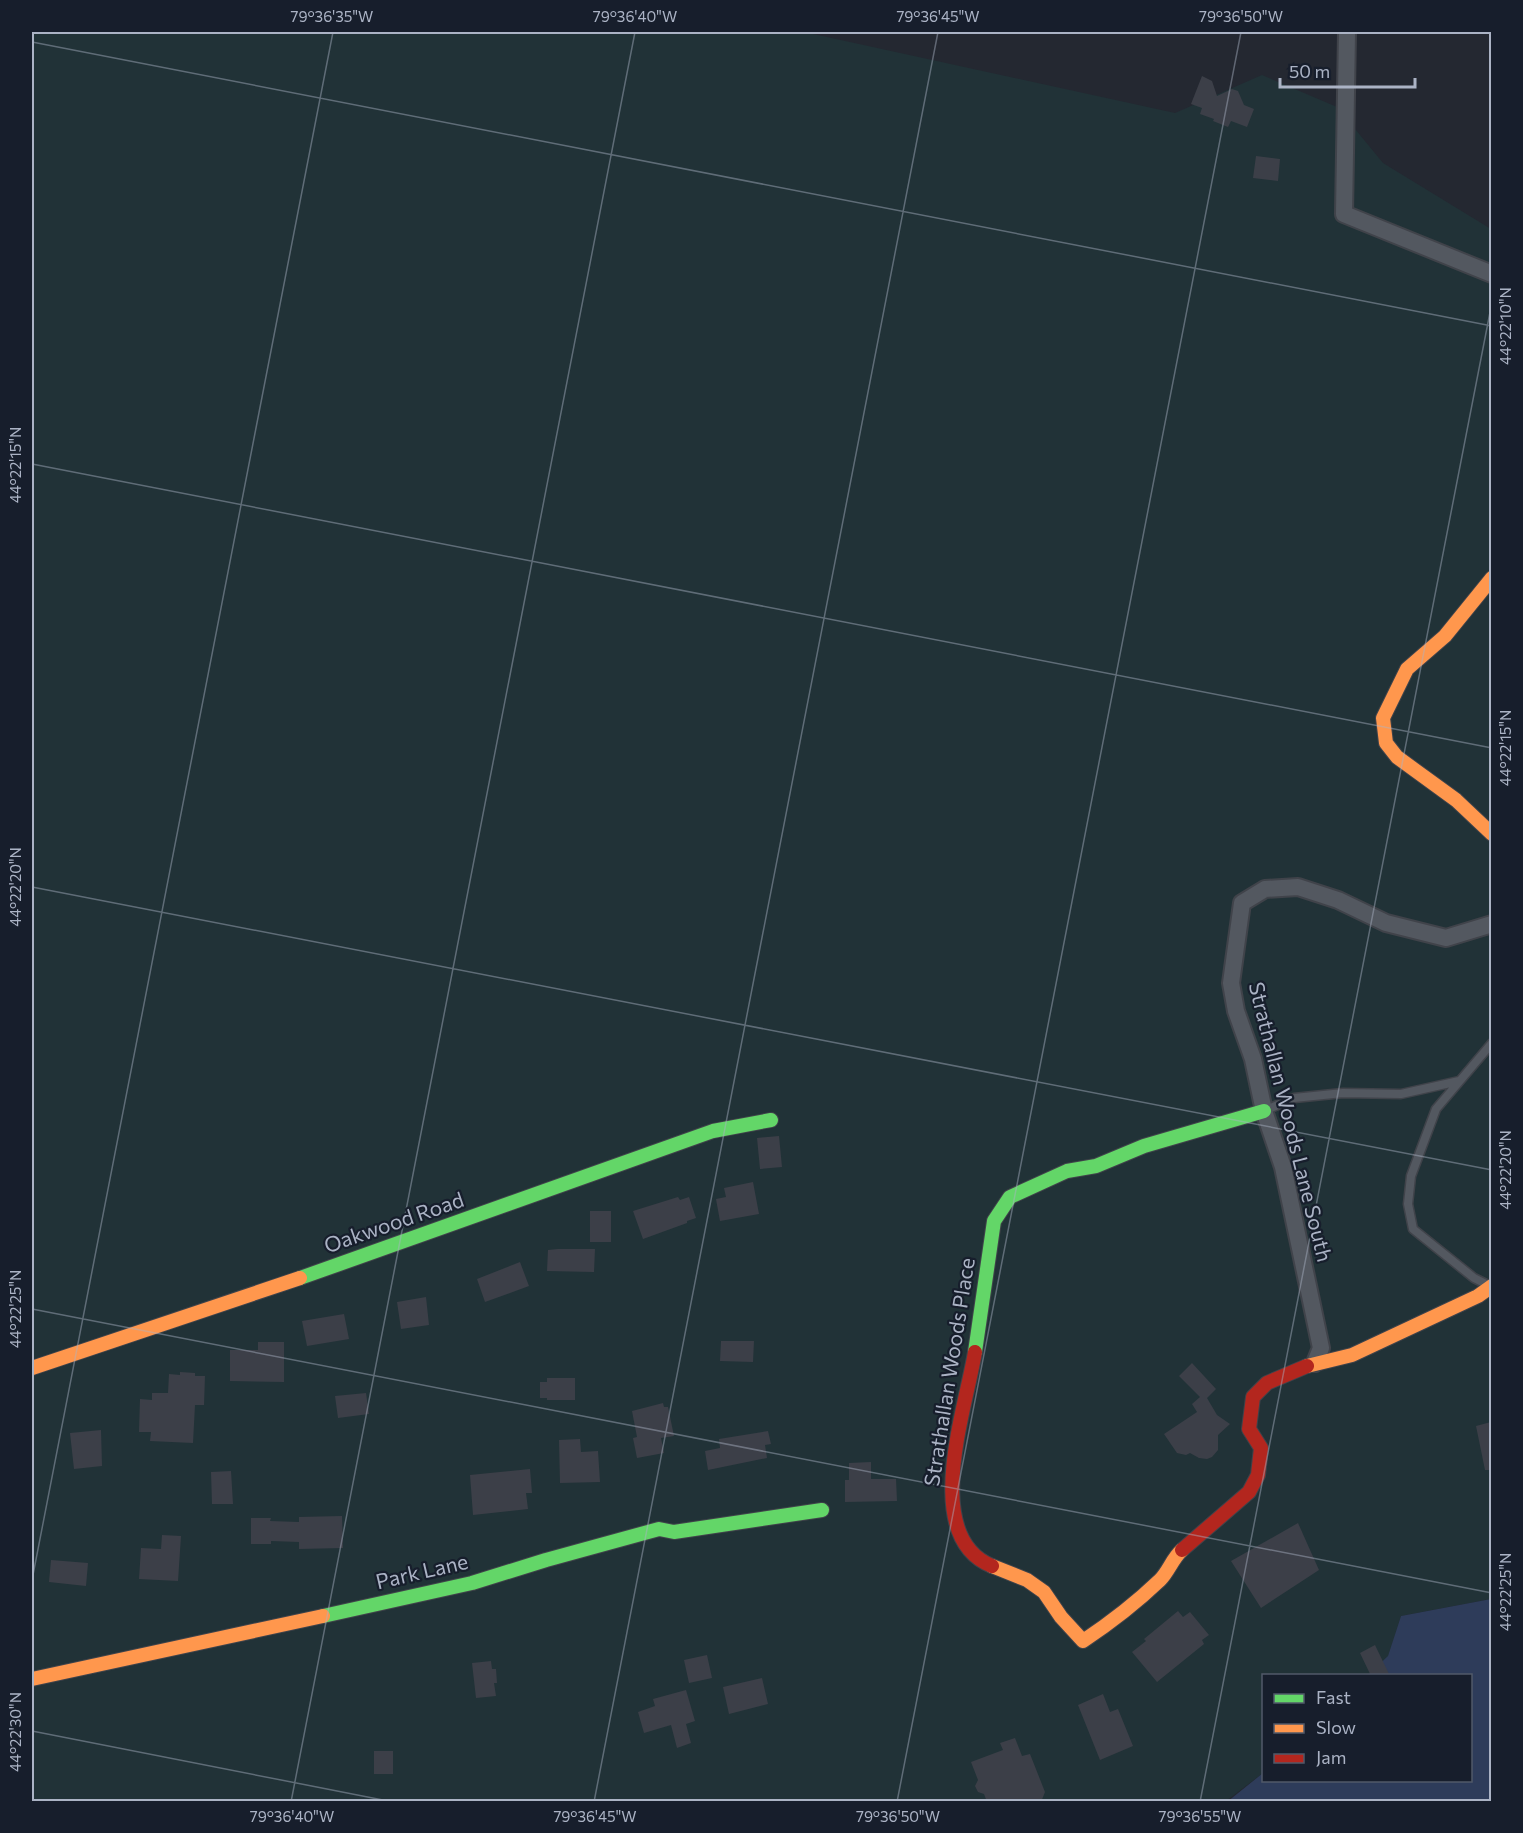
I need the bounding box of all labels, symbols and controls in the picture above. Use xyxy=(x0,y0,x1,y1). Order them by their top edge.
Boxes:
text: 79°36'35"W xyxy=(291,7,373,25)
text: 79°36'40"W xyxy=(593,7,677,25)
text: 79°36'45"W xyxy=(896,7,980,25)
text: 79°36'50"W xyxy=(1199,7,1283,25)
scale bar xyxy=(1280,51,1415,89)
text: 50 m xyxy=(1289,60,1330,82)
text: 44°22'10"N xyxy=(1496,287,1514,365)
text: 44°22'15"N xyxy=(6,427,24,503)
text: 44°22'15"N xyxy=(1496,710,1514,786)
text: 44°22'20"N xyxy=(6,847,24,927)
street label: Strathallan Woods Lane South xyxy=(1245,979,1338,1264)
text: 44°22'20"N xyxy=(1496,1130,1514,1210)
street label: Oakwood Road xyxy=(320,1186,467,1257)
street label: Strathallan Woods Place xyxy=(918,1256,979,1488)
text: 44°22'25"N xyxy=(6,1270,24,1348)
street label: Park Lane xyxy=(373,1548,470,1593)
text: 44°22'25"N xyxy=(1496,1553,1514,1631)
legend xyxy=(1262,1674,1472,1782)
text: Fast xyxy=(1316,1686,1351,1708)
text: 44°22'30"N xyxy=(6,1692,24,1772)
text: Slow xyxy=(1316,1716,1356,1738)
text: Jam xyxy=(1316,1746,1346,1768)
text: 79°36'40"W xyxy=(250,1807,334,1825)
text: 79°36'45"W xyxy=(553,1807,637,1825)
text: 79°36'50"W xyxy=(856,1807,940,1825)
text: 79°36'55"W xyxy=(1159,1807,1241,1825)

